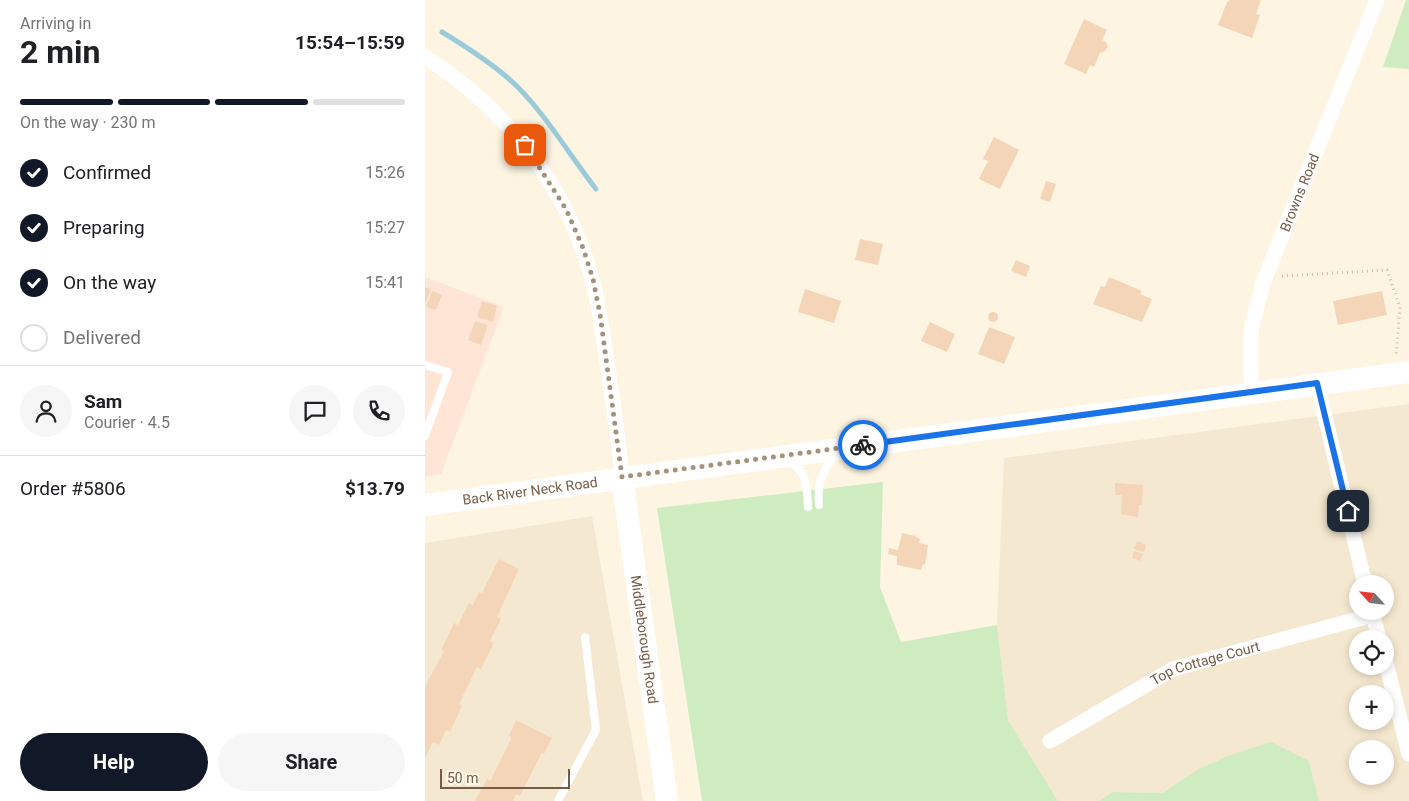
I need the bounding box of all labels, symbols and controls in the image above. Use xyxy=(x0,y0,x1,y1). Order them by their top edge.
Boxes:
text: Arriving in xyxy=(20,14,91,33)
text: 15:54–15:59 xyxy=(295,31,405,54)
text: 2 min xyxy=(20,33,100,71)
text: On the way · 230 m xyxy=(20,113,156,132)
pin xyxy=(504,124,546,166)
icon: bag xyxy=(511,131,539,159)
street label: Browns Road xyxy=(1277,151,1322,234)
icon: check xyxy=(20,159,48,187)
text: Confirmed xyxy=(63,161,151,184)
text: 15:26 xyxy=(365,163,405,182)
icon: check xyxy=(20,214,48,242)
text: Preparing xyxy=(63,216,145,239)
text: 15:27 xyxy=(365,218,405,237)
icon: check xyxy=(20,269,48,297)
text: On the way xyxy=(63,271,156,294)
text: 15:41 xyxy=(365,273,405,292)
text: Delivered xyxy=(63,326,141,349)
button: person xyxy=(20,385,72,437)
button: chat xyxy=(289,385,341,437)
button: phone xyxy=(353,385,405,437)
text: Sam xyxy=(84,390,122,413)
text: Courier · 4.5 xyxy=(84,413,170,432)
courier xyxy=(838,420,888,470)
icon: bike xyxy=(849,431,877,459)
street label: Back River Neck Road xyxy=(461,474,599,508)
text: Order #5806 xyxy=(20,477,126,500)
text: $13.79 xyxy=(345,477,405,500)
pin xyxy=(1327,490,1369,532)
icon: home xyxy=(1334,497,1362,525)
street label: Middleborough Road xyxy=(628,574,661,705)
north arrow xyxy=(1349,575,1394,620)
map controls xyxy=(1349,575,1394,785)
button: locate xyxy=(1349,630,1394,675)
street label: Top Cottage Court xyxy=(1148,638,1262,688)
button: + xyxy=(1349,685,1394,730)
button: Help xyxy=(20,733,208,791)
button: Share xyxy=(218,733,405,791)
button: − xyxy=(1349,740,1394,785)
scale bar xyxy=(440,766,570,789)
text: 50 m xyxy=(447,770,479,786)

